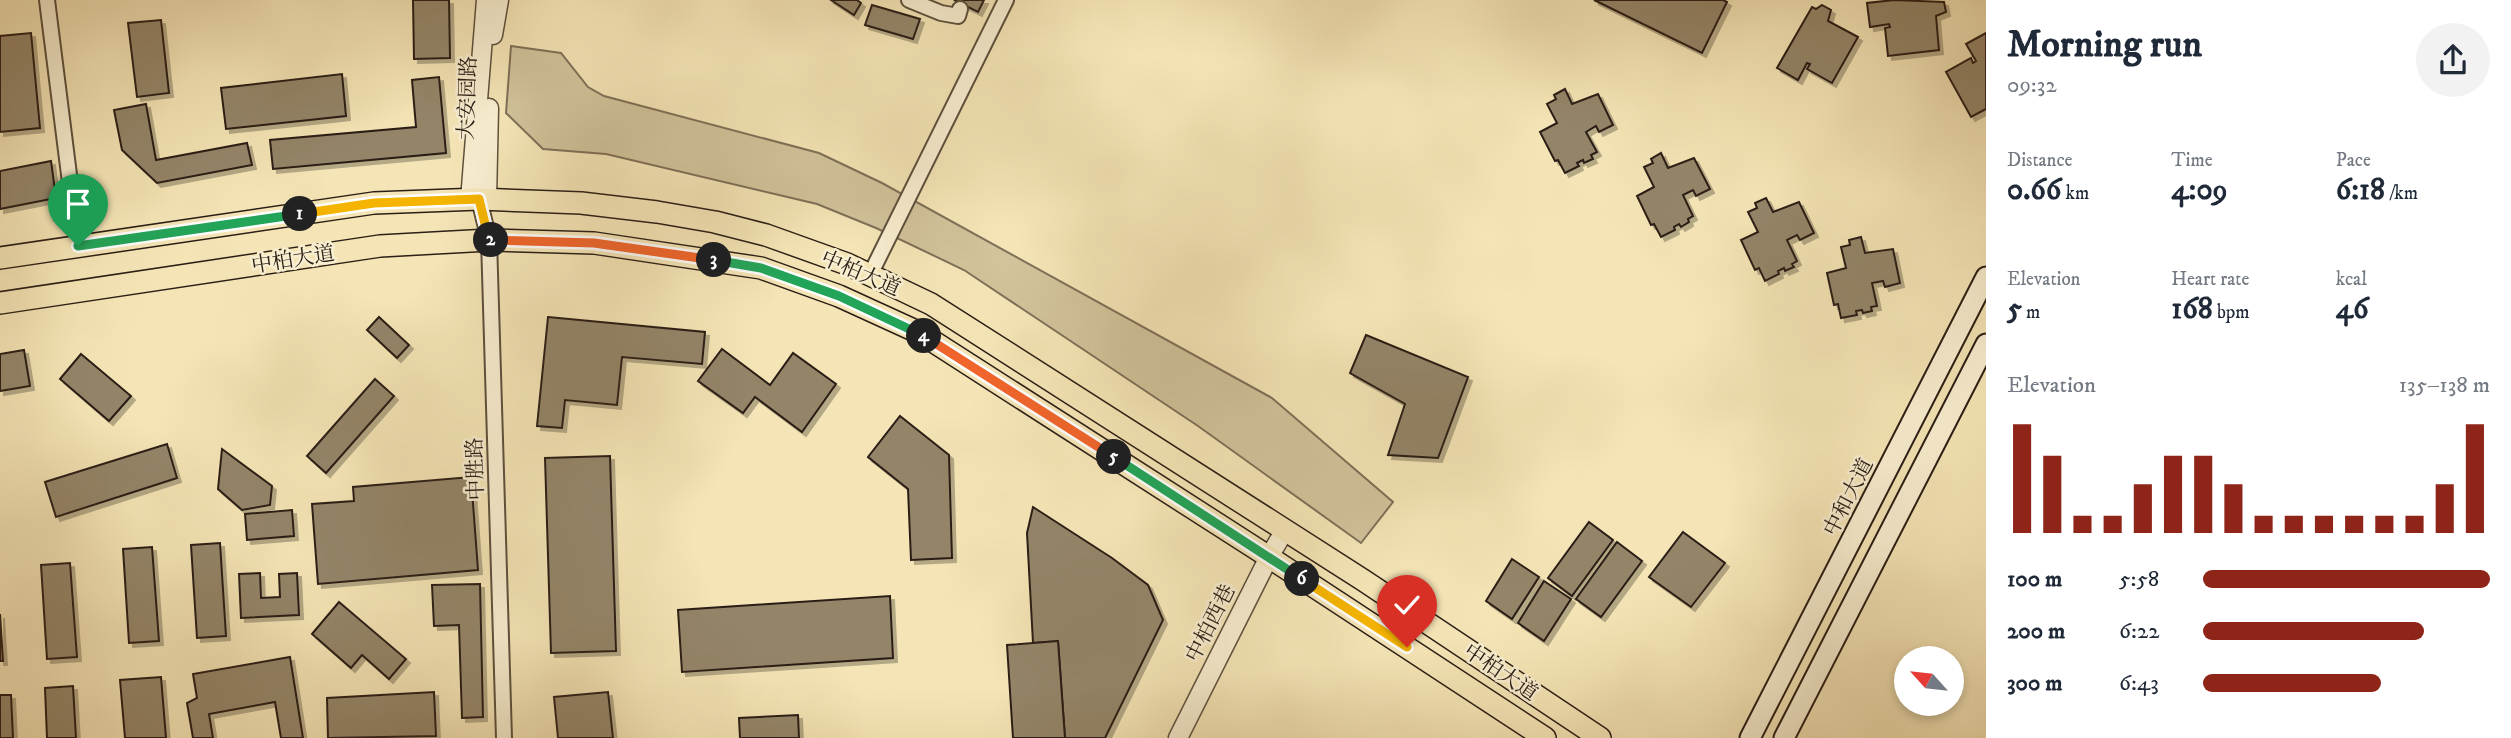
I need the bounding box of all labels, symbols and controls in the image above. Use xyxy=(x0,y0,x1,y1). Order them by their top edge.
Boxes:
text: Morning run xyxy=(2007,21,2202,69)
button: share xyxy=(2416,23,2490,97)
street label: 大安园路 xyxy=(454,56,482,140)
text: 09:32 xyxy=(2007,71,2057,100)
text: Distance xyxy=(2007,149,2072,172)
text: Time xyxy=(2171,149,2213,172)
text: Pace xyxy=(2336,149,2371,172)
text: 0.66 xyxy=(2007,172,2061,209)
text: 4:09 xyxy=(2171,172,2228,209)
text: 6:18 xyxy=(2336,172,2385,209)
pin xyxy=(48,174,108,246)
text: km xyxy=(2061,182,2089,205)
text: /km xyxy=(2385,182,2418,205)
icon: arrive xyxy=(59,185,97,223)
pin: 1 xyxy=(282,196,318,232)
text: 1 xyxy=(296,202,303,225)
pin: 2 xyxy=(474,222,508,258)
text: 2 xyxy=(486,228,495,251)
street label: 中柏大道 xyxy=(250,241,337,279)
pin: 3 xyxy=(696,243,732,278)
street label: 中柏大道 xyxy=(817,246,904,302)
text: 3 xyxy=(710,248,717,271)
text: Elevation xyxy=(2007,268,2081,291)
text: Heart rate xyxy=(2171,268,2249,291)
text: kcal xyxy=(2336,268,2367,291)
text: 5 xyxy=(2007,291,2022,328)
text: 168 xyxy=(2171,291,2213,328)
text: 46 xyxy=(2336,291,2369,328)
text: m xyxy=(2022,301,2040,324)
text: bpm xyxy=(2213,301,2250,324)
pin: 4 xyxy=(906,318,942,354)
text: 4 xyxy=(918,324,929,347)
text: Elevation xyxy=(2007,371,2096,400)
text: 135–138 m xyxy=(2399,371,2490,400)
street label: 中胜路 xyxy=(462,437,490,501)
pin: 5 xyxy=(1096,440,1132,475)
text: 5 xyxy=(1109,445,1118,468)
street label: 中和大道 xyxy=(1818,454,1880,541)
pin: 6 xyxy=(1284,562,1320,596)
text: 100 m xyxy=(2007,565,2062,594)
text: 5:58 xyxy=(2119,565,2159,594)
text: 6 xyxy=(1297,567,1306,590)
pin xyxy=(1377,575,1437,647)
street label: 中柏西巷 xyxy=(1180,580,1242,667)
icon: check xyxy=(1388,586,1426,624)
text: 200 m xyxy=(2007,617,2065,646)
text: 6:22 xyxy=(2119,617,2160,646)
street label: 中柏大道 xyxy=(1458,639,1543,707)
north arrow xyxy=(1894,646,1964,716)
map controls xyxy=(1894,646,1964,716)
text: 300 m xyxy=(2007,669,2063,698)
text: 6:43 xyxy=(2119,669,2159,698)

